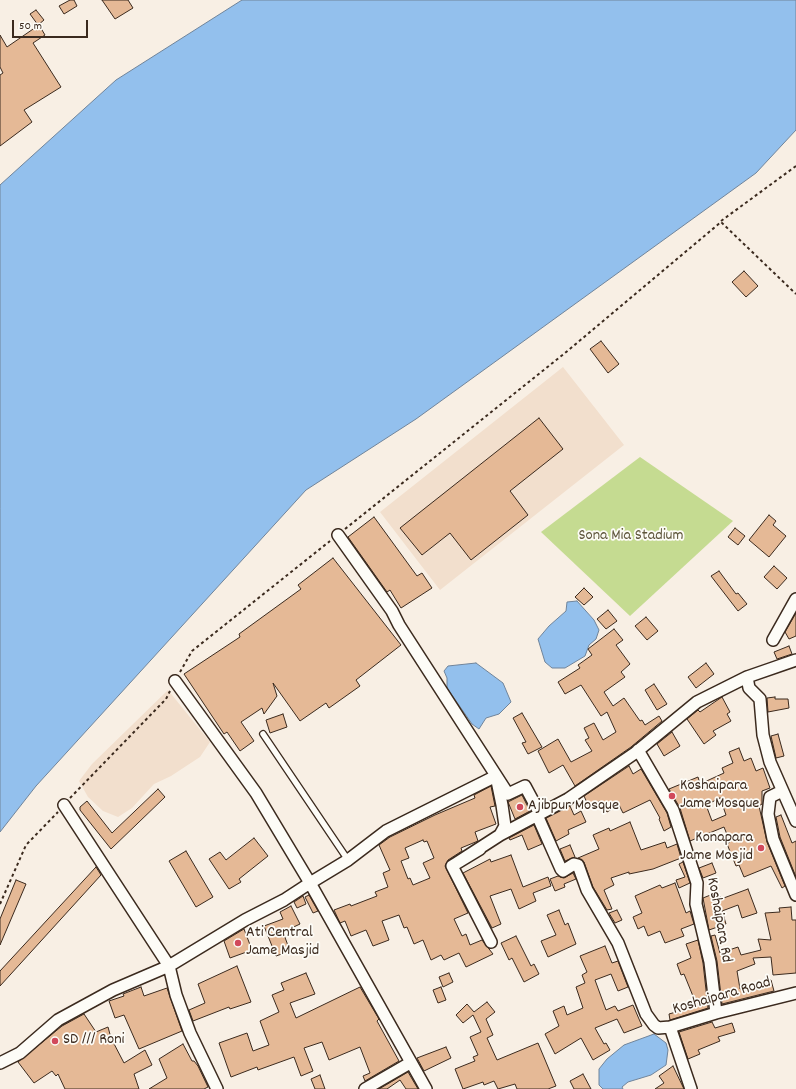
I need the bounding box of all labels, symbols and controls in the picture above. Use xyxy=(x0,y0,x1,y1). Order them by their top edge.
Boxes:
scale bar xyxy=(14,12,90,38)
text: 50 m xyxy=(19,18,42,35)
park label: Sona Mia Stadium xyxy=(579,527,683,547)
place label: Koshaipara Jame Mosque xyxy=(680,777,759,815)
marker: Koshaipara Jame Mosque xyxy=(667,791,677,801)
place label: Ajibpur Mosque xyxy=(528,797,619,817)
marker: Ajibpur Mosque xyxy=(515,802,525,812)
place label: Konapara Jame Mosjid xyxy=(680,829,753,867)
marker: Konapara Jame Mosjid xyxy=(756,843,766,853)
street label: Koshaipara Rd xyxy=(701,876,735,964)
place label: Ati Central Jame Masjid xyxy=(246,924,319,962)
marker: Ati Central Jame Masjid xyxy=(233,938,243,948)
street label: Koshaipara Road xyxy=(671,974,773,1020)
place label: SD /// Roni xyxy=(63,1031,125,1051)
marker: SD /// Roni xyxy=(50,1036,60,1046)

